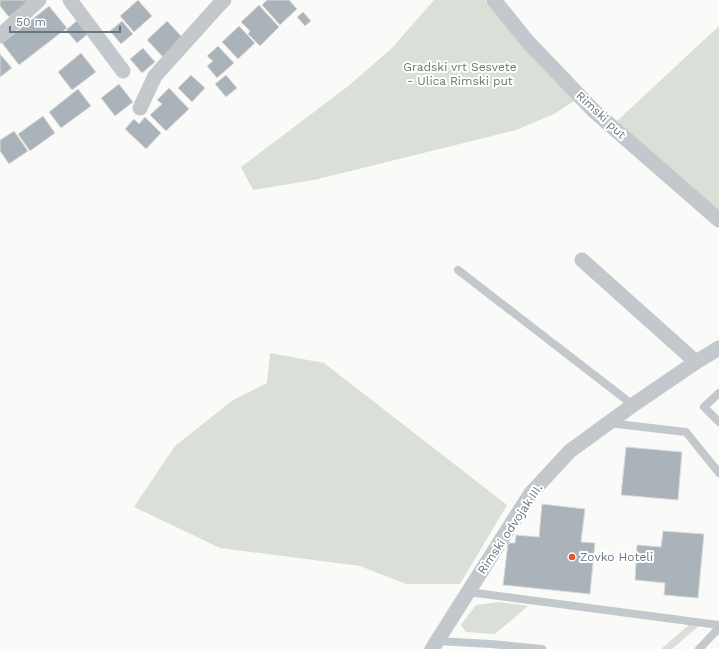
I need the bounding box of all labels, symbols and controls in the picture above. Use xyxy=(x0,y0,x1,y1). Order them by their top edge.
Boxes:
scale bar xyxy=(10,8,120,34)
text: 50 m xyxy=(16,15,46,29)
park label: Gradski vrt Sesvete - Ulica Rimski put xyxy=(403,60,517,88)
street label: Rimski put xyxy=(573,88,629,142)
street label: Rimski odvojak III. xyxy=(475,481,545,577)
place label: Zovko Hoteli xyxy=(580,550,653,564)
marker: Zovko Hoteli xyxy=(567,552,577,562)

